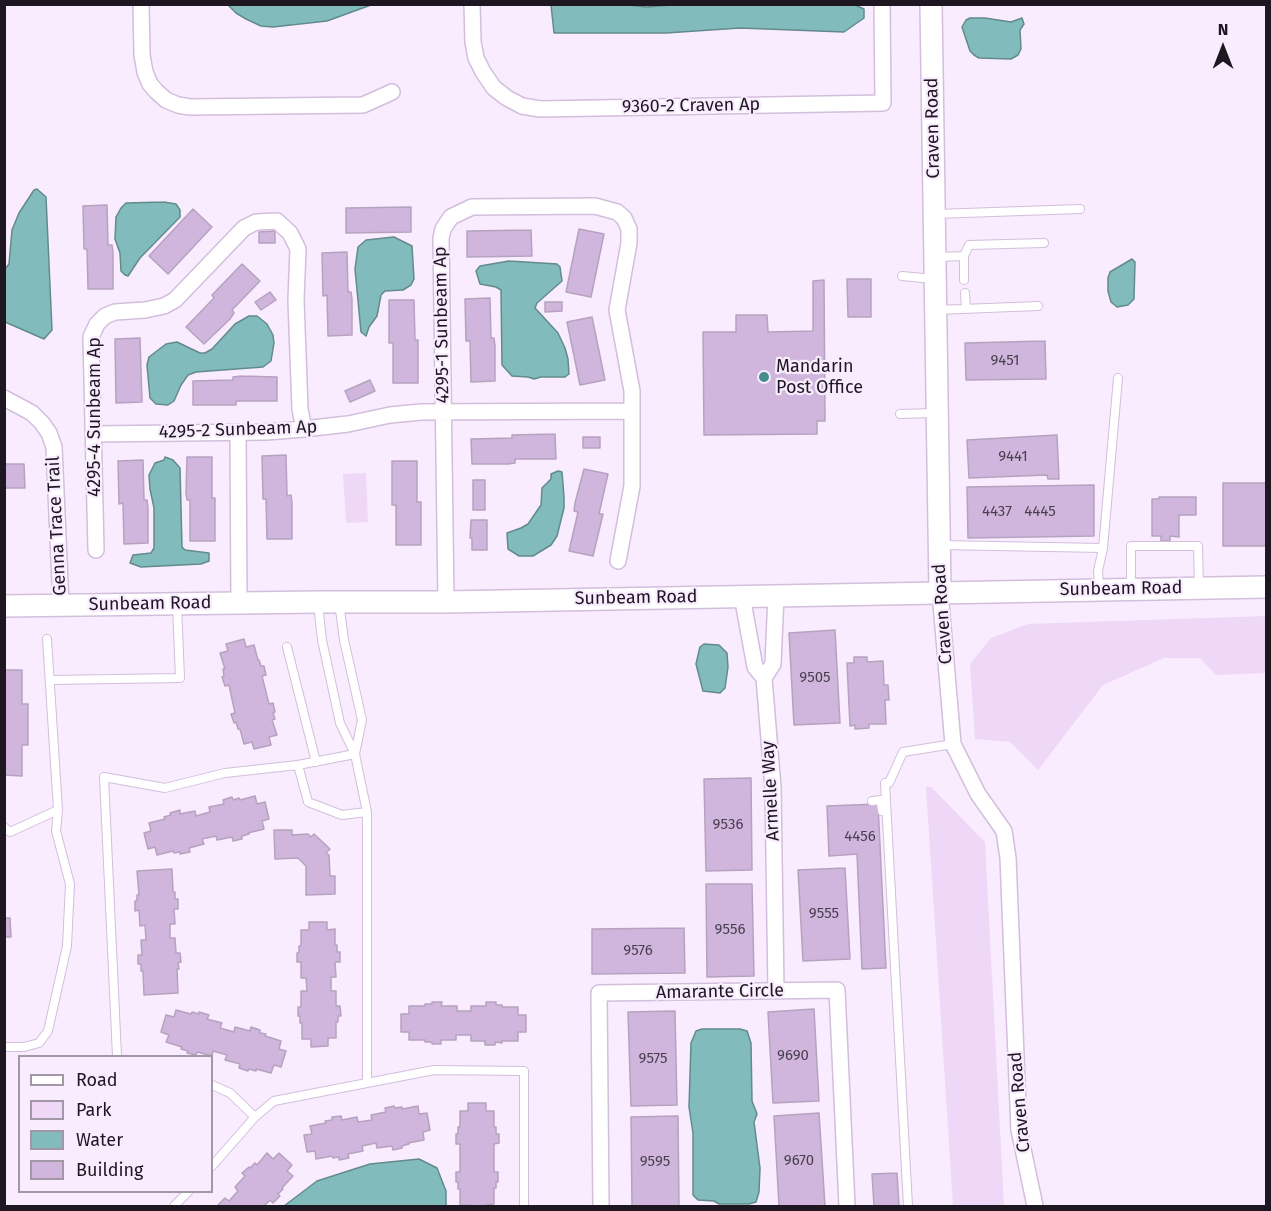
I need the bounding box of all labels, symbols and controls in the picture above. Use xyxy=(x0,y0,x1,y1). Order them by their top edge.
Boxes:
north arrow xyxy=(1193,18,1253,78)
text: N xyxy=(1218,20,1228,39)
street label: Craven Road xyxy=(921,77,945,179)
street label: 9360-2 Craven Ap xyxy=(622,94,760,118)
street label: 4295-1 Sunbeam Ap xyxy=(430,246,454,404)
street label: 4295-4 Sunbeam Ap xyxy=(84,337,106,497)
house number: 9451 xyxy=(991,352,1019,370)
place label: Mandarin Post Office xyxy=(776,356,863,398)
marker: Mandarin Post Office xyxy=(757,370,771,384)
street label: 4295-2 Sunbeam Ap xyxy=(158,416,318,444)
house number: 9441 xyxy=(998,448,1028,466)
street label: Genna Trace Trail xyxy=(43,456,71,596)
house number: 4437 xyxy=(982,503,1012,521)
house number: 4445 xyxy=(1024,503,1056,521)
street label: Craven Road xyxy=(929,563,957,665)
street label: Sunbeam Road xyxy=(1059,577,1183,601)
street label: Sunbeam Road xyxy=(574,586,698,610)
street label: Sunbeam Road xyxy=(88,592,212,616)
house number: 9505 xyxy=(799,669,831,687)
street label: Armelle Way xyxy=(758,740,784,842)
house number: 9536 xyxy=(713,816,743,834)
house number: 4456 xyxy=(844,828,876,846)
house number: 9555 xyxy=(809,905,839,923)
house number: 9556 xyxy=(715,921,745,939)
house number: 9576 xyxy=(623,942,653,960)
street label: Amarante Circle xyxy=(656,980,784,1004)
house number: 9690 xyxy=(777,1047,809,1065)
house number: 9575 xyxy=(639,1050,667,1068)
street label: Craven Road xyxy=(1005,1051,1035,1153)
legend xyxy=(18,1055,213,1193)
text: Road xyxy=(76,1069,118,1091)
text: Park xyxy=(76,1099,111,1121)
text: Water xyxy=(76,1129,123,1151)
house number: 9670 xyxy=(784,1152,814,1170)
house number: 9595 xyxy=(640,1153,670,1171)
text: Building xyxy=(76,1159,143,1181)

